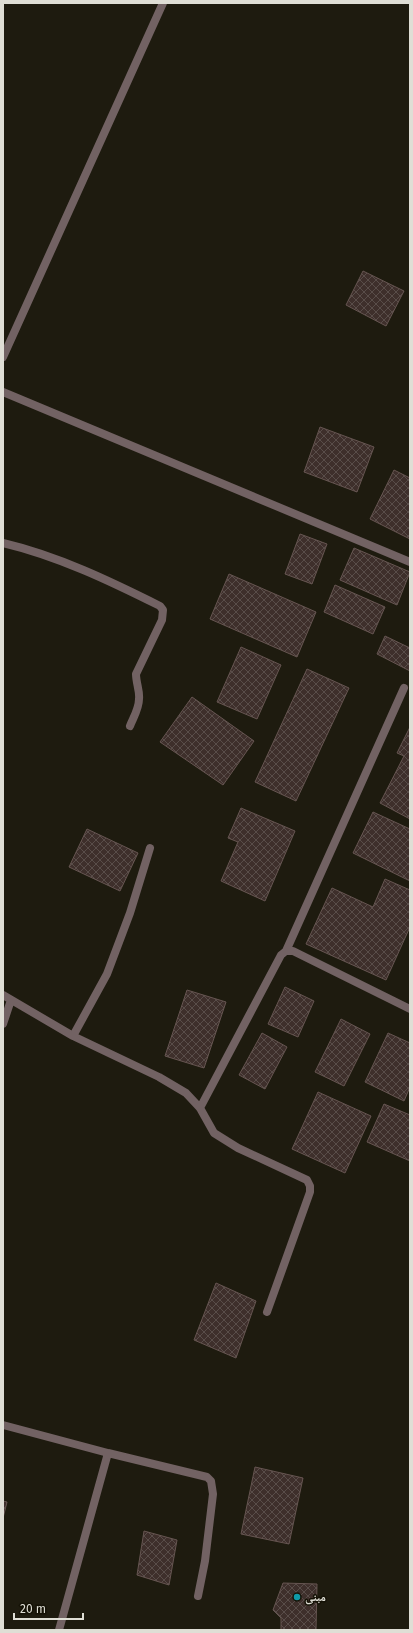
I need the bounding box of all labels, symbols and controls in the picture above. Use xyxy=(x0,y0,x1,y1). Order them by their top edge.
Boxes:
place label: مبنى xyxy=(305,1590,326,1605)
marker: مبنى xyxy=(292,1592,302,1602)
scale bar xyxy=(14,1595,83,1621)
text: 20 m xyxy=(20,1602,46,1616)

